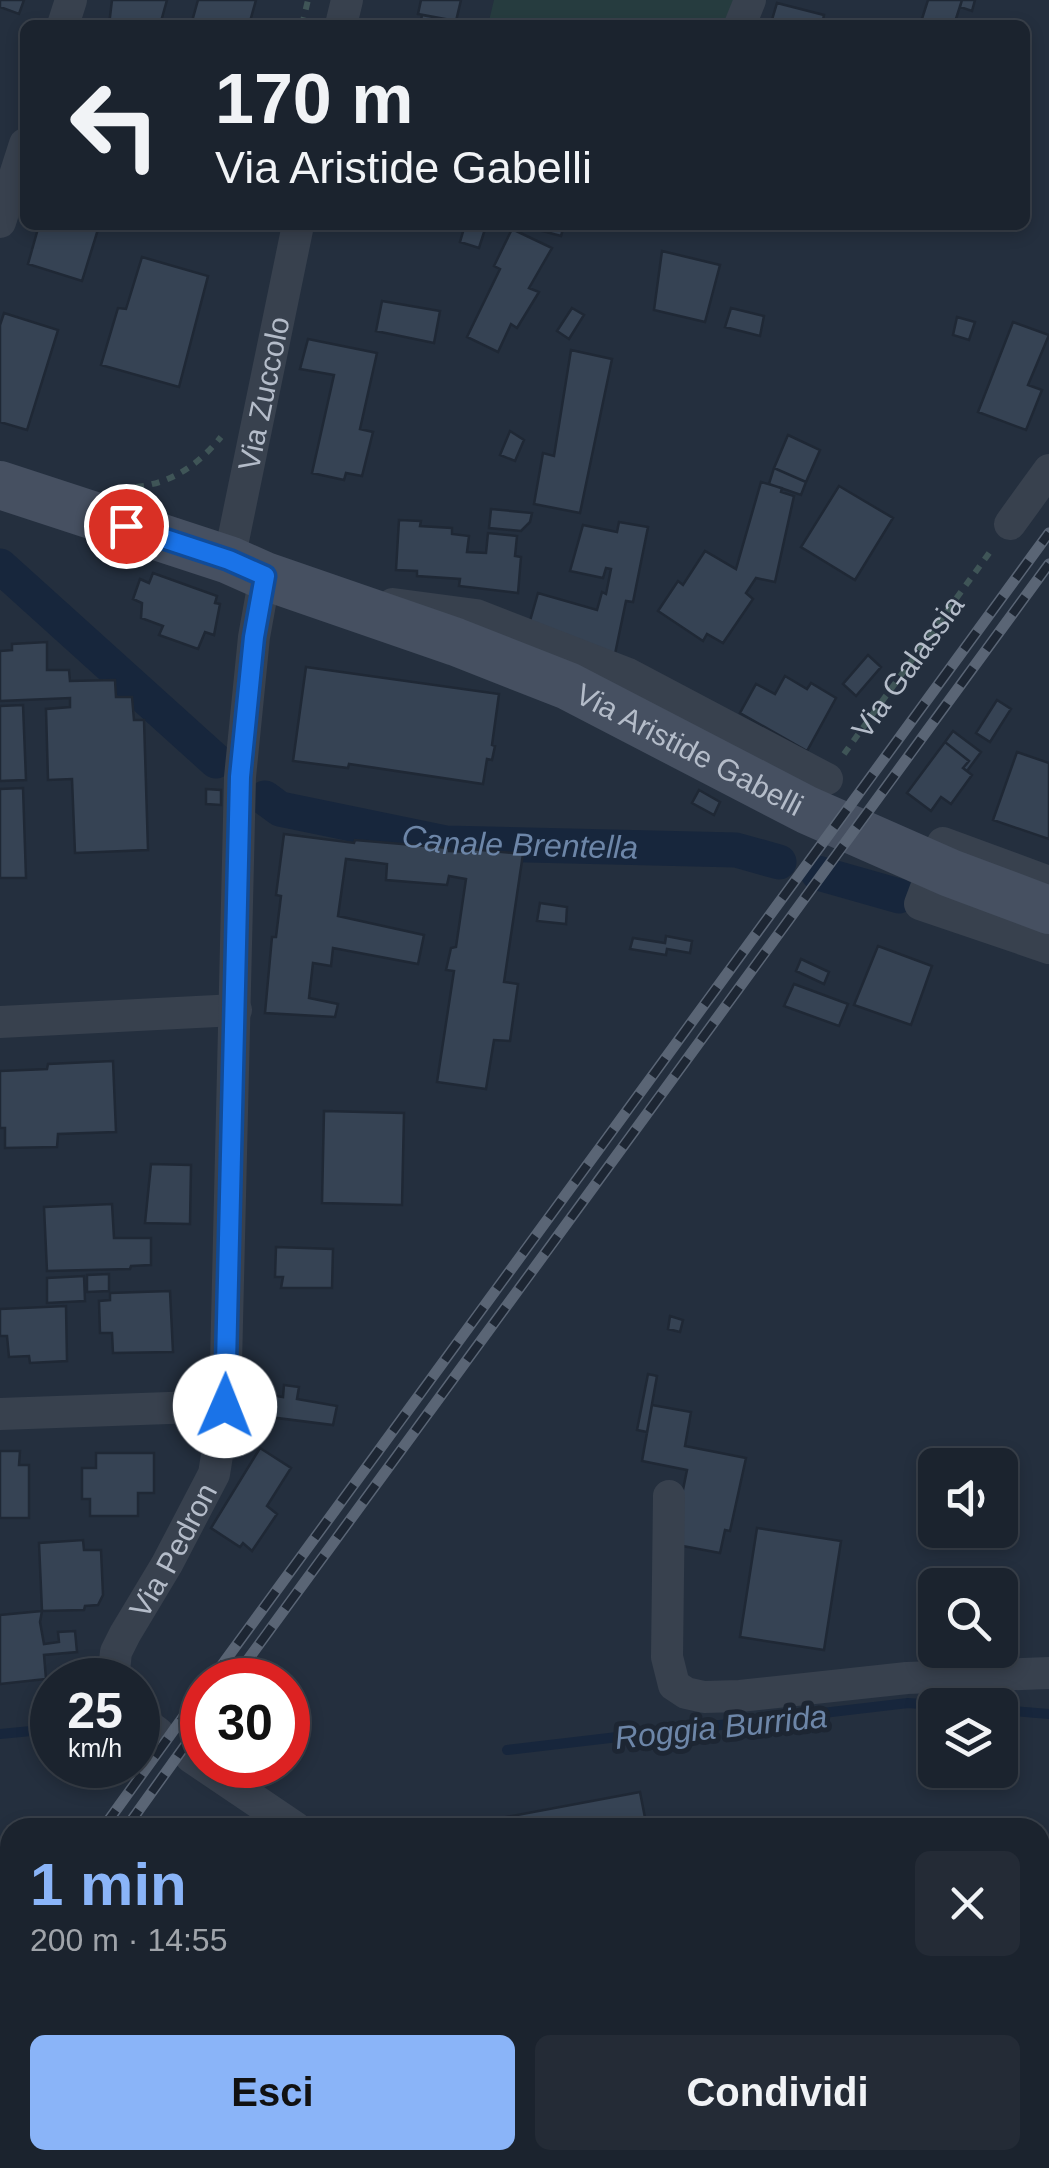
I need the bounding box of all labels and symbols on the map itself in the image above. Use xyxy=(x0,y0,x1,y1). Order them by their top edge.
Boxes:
street label: Via Zuccolo xyxy=(231,314,295,473)
pin xyxy=(84,484,169,569)
street label: Via Galassia xyxy=(845,588,970,744)
street label: Via Aristide Gabelli xyxy=(571,677,809,822)
water label: Canale Brentella xyxy=(399,817,639,866)
position arrow xyxy=(173,1354,277,1458)
street label: Via Pedron xyxy=(123,1477,223,1623)
speed limit sign: 30 xyxy=(180,1658,310,1788)
water label: Roggia Burrida xyxy=(613,1698,829,1756)

